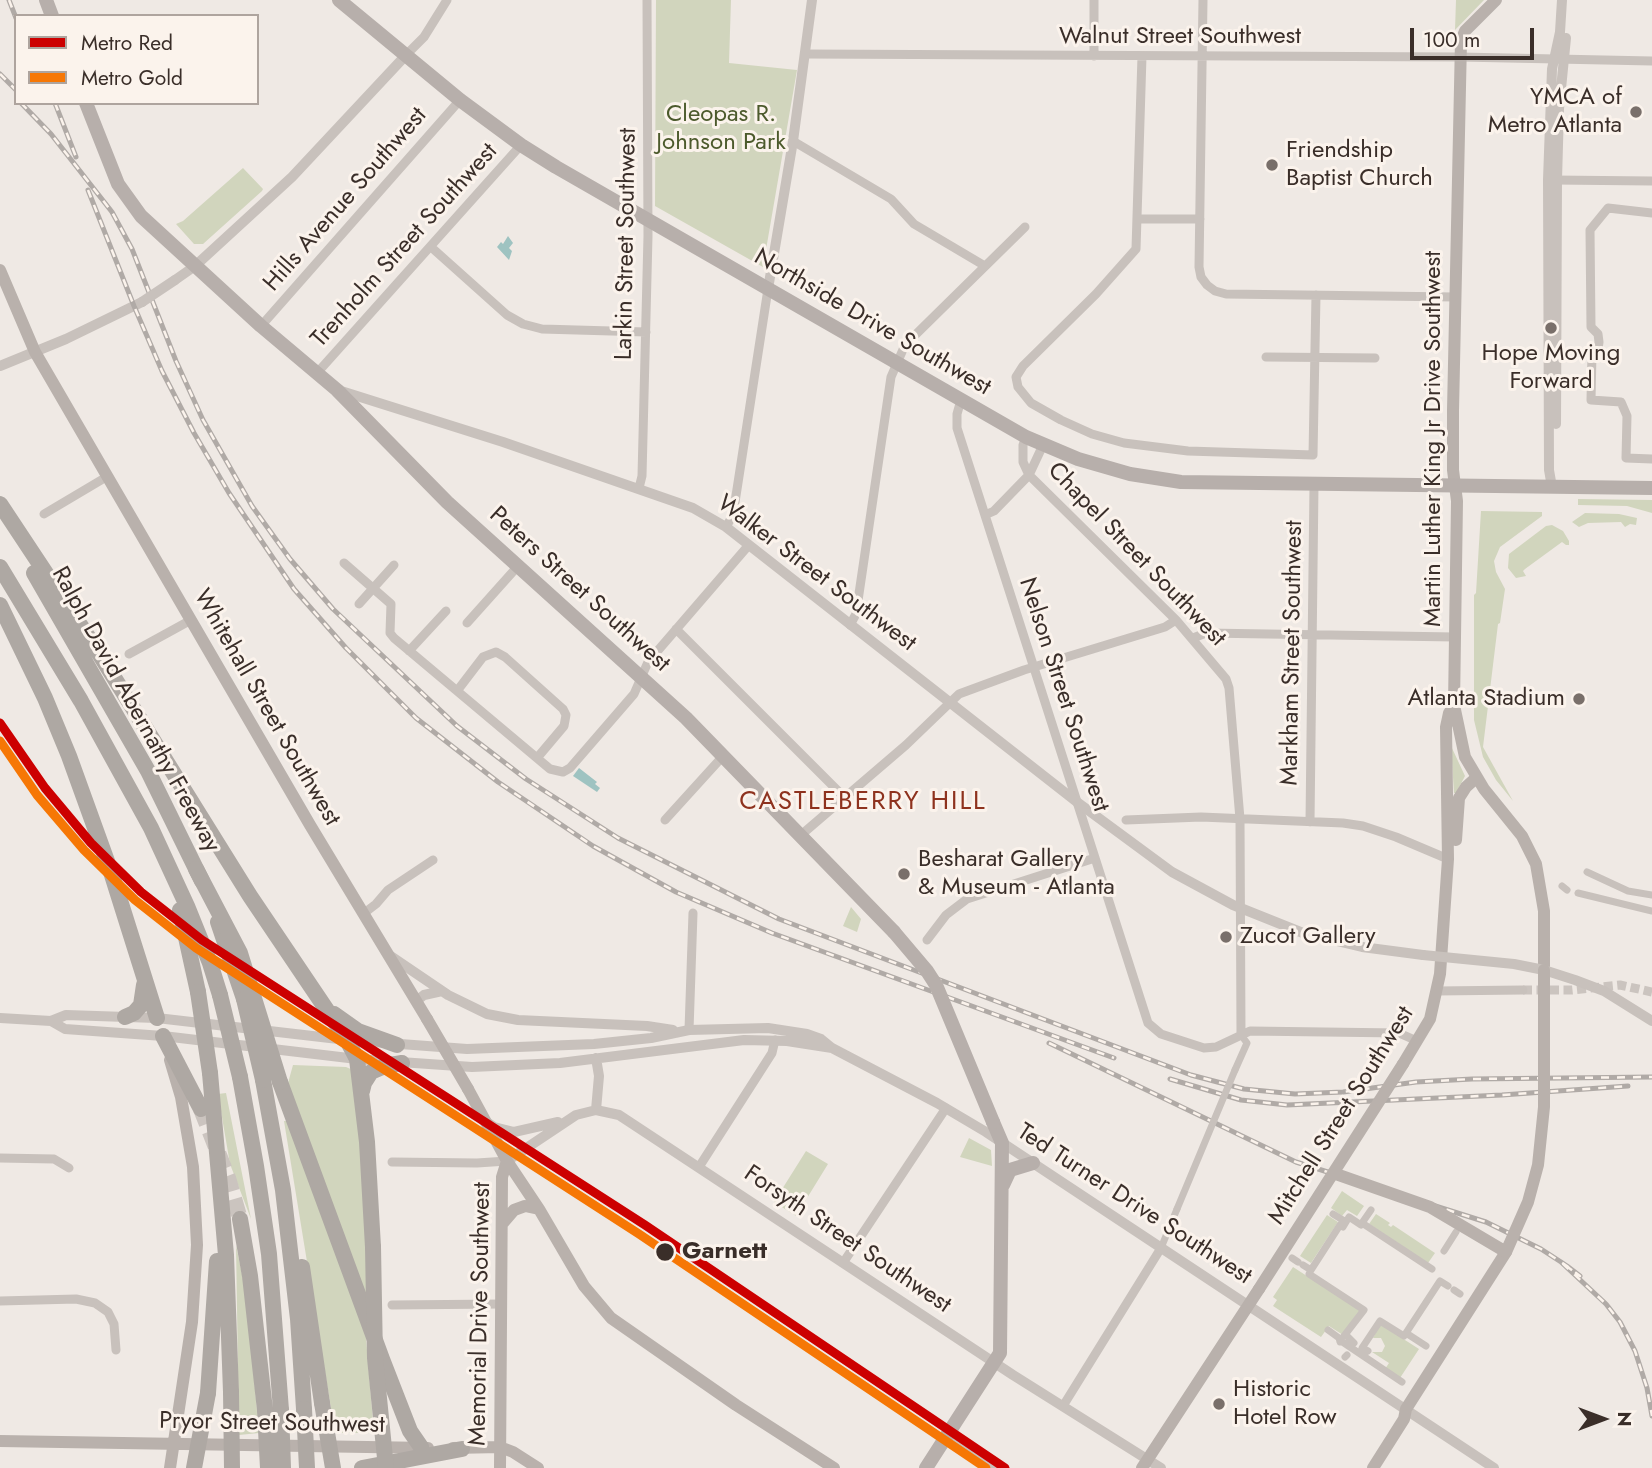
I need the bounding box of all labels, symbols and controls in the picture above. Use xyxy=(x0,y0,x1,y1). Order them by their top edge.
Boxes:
legend xyxy=(14,14,259,105)
scale bar xyxy=(1414,14,1538,58)
street label: Walnut Street Southwest xyxy=(1059,23,1301,51)
text: 100 m xyxy=(1423,25,1480,55)
text: Metro Red xyxy=(81,28,173,58)
text: Metro Gold xyxy=(81,63,183,93)
place label: YMCA of Metro Atlanta xyxy=(1488,84,1622,140)
park label: Cleopas R. Johnson Park xyxy=(656,101,786,157)
street label: Hills Avenue Southwest xyxy=(258,102,434,298)
marker: YMCA of Metro Atlanta xyxy=(1628,104,1644,120)
street label: Larkin Street Southwest xyxy=(611,128,643,360)
place label: Friendship Baptist Church xyxy=(1286,137,1433,193)
street label: Trenholm Street Southwest xyxy=(306,138,504,354)
marker: Friendship Baptist Church xyxy=(1264,157,1280,173)
street label: Northside Drive Southwest xyxy=(748,243,996,403)
street label: Martin Luther King Jr Drive Southwest xyxy=(1420,251,1448,627)
marker: Hope Moving Forward xyxy=(1543,320,1559,336)
place label: Hope Moving Forward xyxy=(1482,340,1620,396)
street label: Chapel Street Southwest xyxy=(1041,457,1231,653)
street label: Walker Street Southwest xyxy=(711,490,921,658)
street label: Peters Street Southwest xyxy=(483,501,675,679)
street label: Markham Street Southwest xyxy=(1276,520,1310,786)
street label: Ralph David Abernathy Freeway xyxy=(44,562,226,858)
street label: Nelson Street Southwest xyxy=(1012,574,1114,816)
street label: Whitehall Street Southwest xyxy=(186,585,346,831)
place label: Atlanta Stadium xyxy=(1408,685,1565,713)
marker: Atlanta Stadium xyxy=(1571,691,1587,707)
district label: CASTLEBERRY HILL xyxy=(741,787,985,819)
place label: Besharat Gallery & Museum - Atlanta xyxy=(918,846,1115,902)
marker: Besharat Gallery & Museum - Atlanta xyxy=(896,866,912,882)
place label: Zucot Gallery xyxy=(1240,923,1376,951)
marker: Zucot Gallery xyxy=(1218,929,1234,945)
street label: Mitchell Street Southwest xyxy=(1263,1002,1421,1230)
street label: Ted Turner Drive Southwest xyxy=(1011,1118,1257,1292)
street label: Forsyth Street Southwest xyxy=(738,1160,956,1320)
street label: Memorial Drive Southwest xyxy=(464,1182,498,1446)
place label: Garnett xyxy=(682,1238,767,1266)
marker: Garnett xyxy=(654,1241,676,1263)
place label: Historic Hotel Row xyxy=(1233,1376,1337,1432)
north arrow xyxy=(1568,1384,1638,1454)
marker: Historic Hotel Row xyxy=(1211,1396,1227,1412)
street label: Pryor Street Southwest xyxy=(159,1408,385,1440)
text: N xyxy=(1611,1411,1638,1427)

